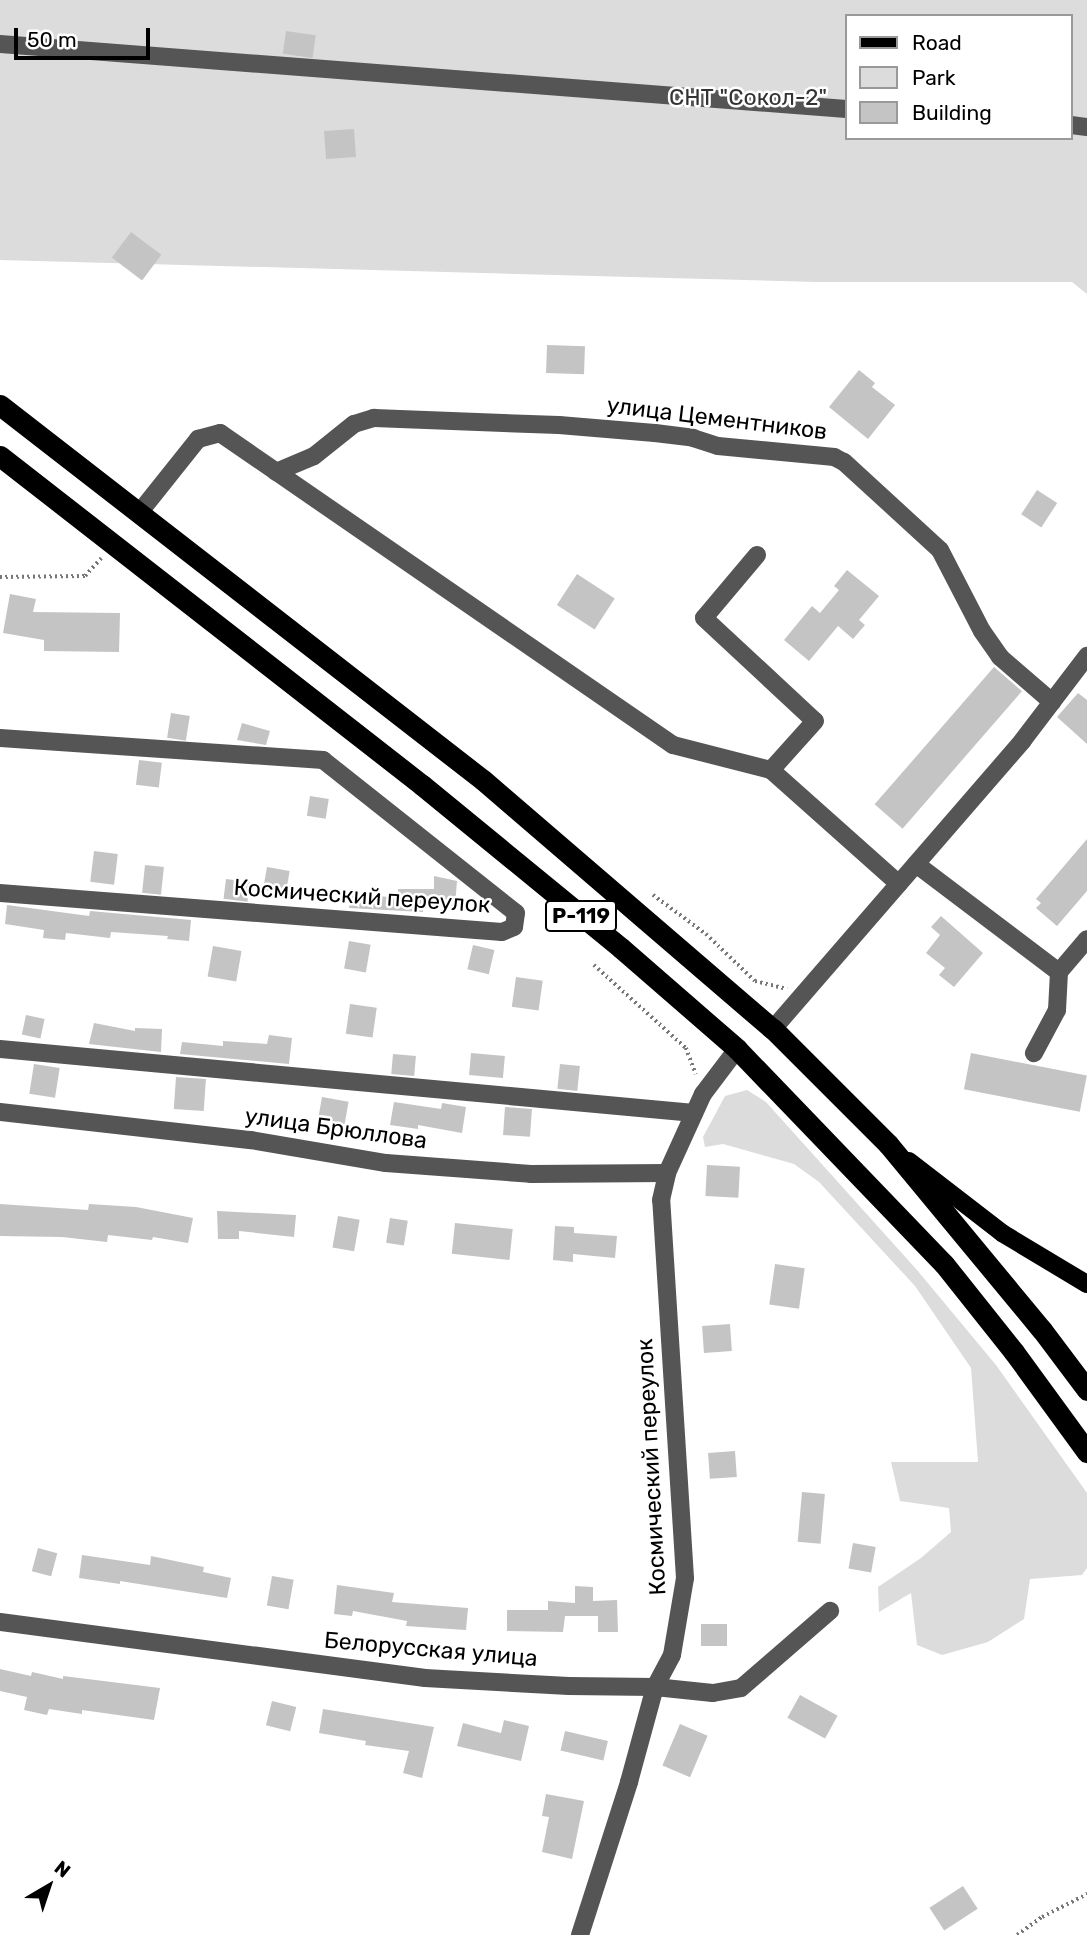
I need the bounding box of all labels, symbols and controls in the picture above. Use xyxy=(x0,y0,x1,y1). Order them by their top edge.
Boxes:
scale bar xyxy=(18,14,154,58)
legend xyxy=(846,14,1073,140)
text: 50 m xyxy=(27,27,77,52)
text: Road xyxy=(912,30,962,55)
text: Park xyxy=(912,65,956,90)
park label: СНТ "Сокол-2" xyxy=(669,83,827,111)
text: Building xyxy=(912,100,992,125)
street label: улица Цементников xyxy=(605,391,829,445)
street label: Космический переулок xyxy=(233,873,491,919)
road number: Р-119 xyxy=(544,898,618,934)
street label: улица Брюллова xyxy=(243,1102,429,1154)
street label: Космический переулок xyxy=(630,1338,672,1596)
street label: Белорусская улица xyxy=(323,1626,539,1672)
north arrow xyxy=(14,1851,84,1921)
text: N xyxy=(50,1856,75,1883)

